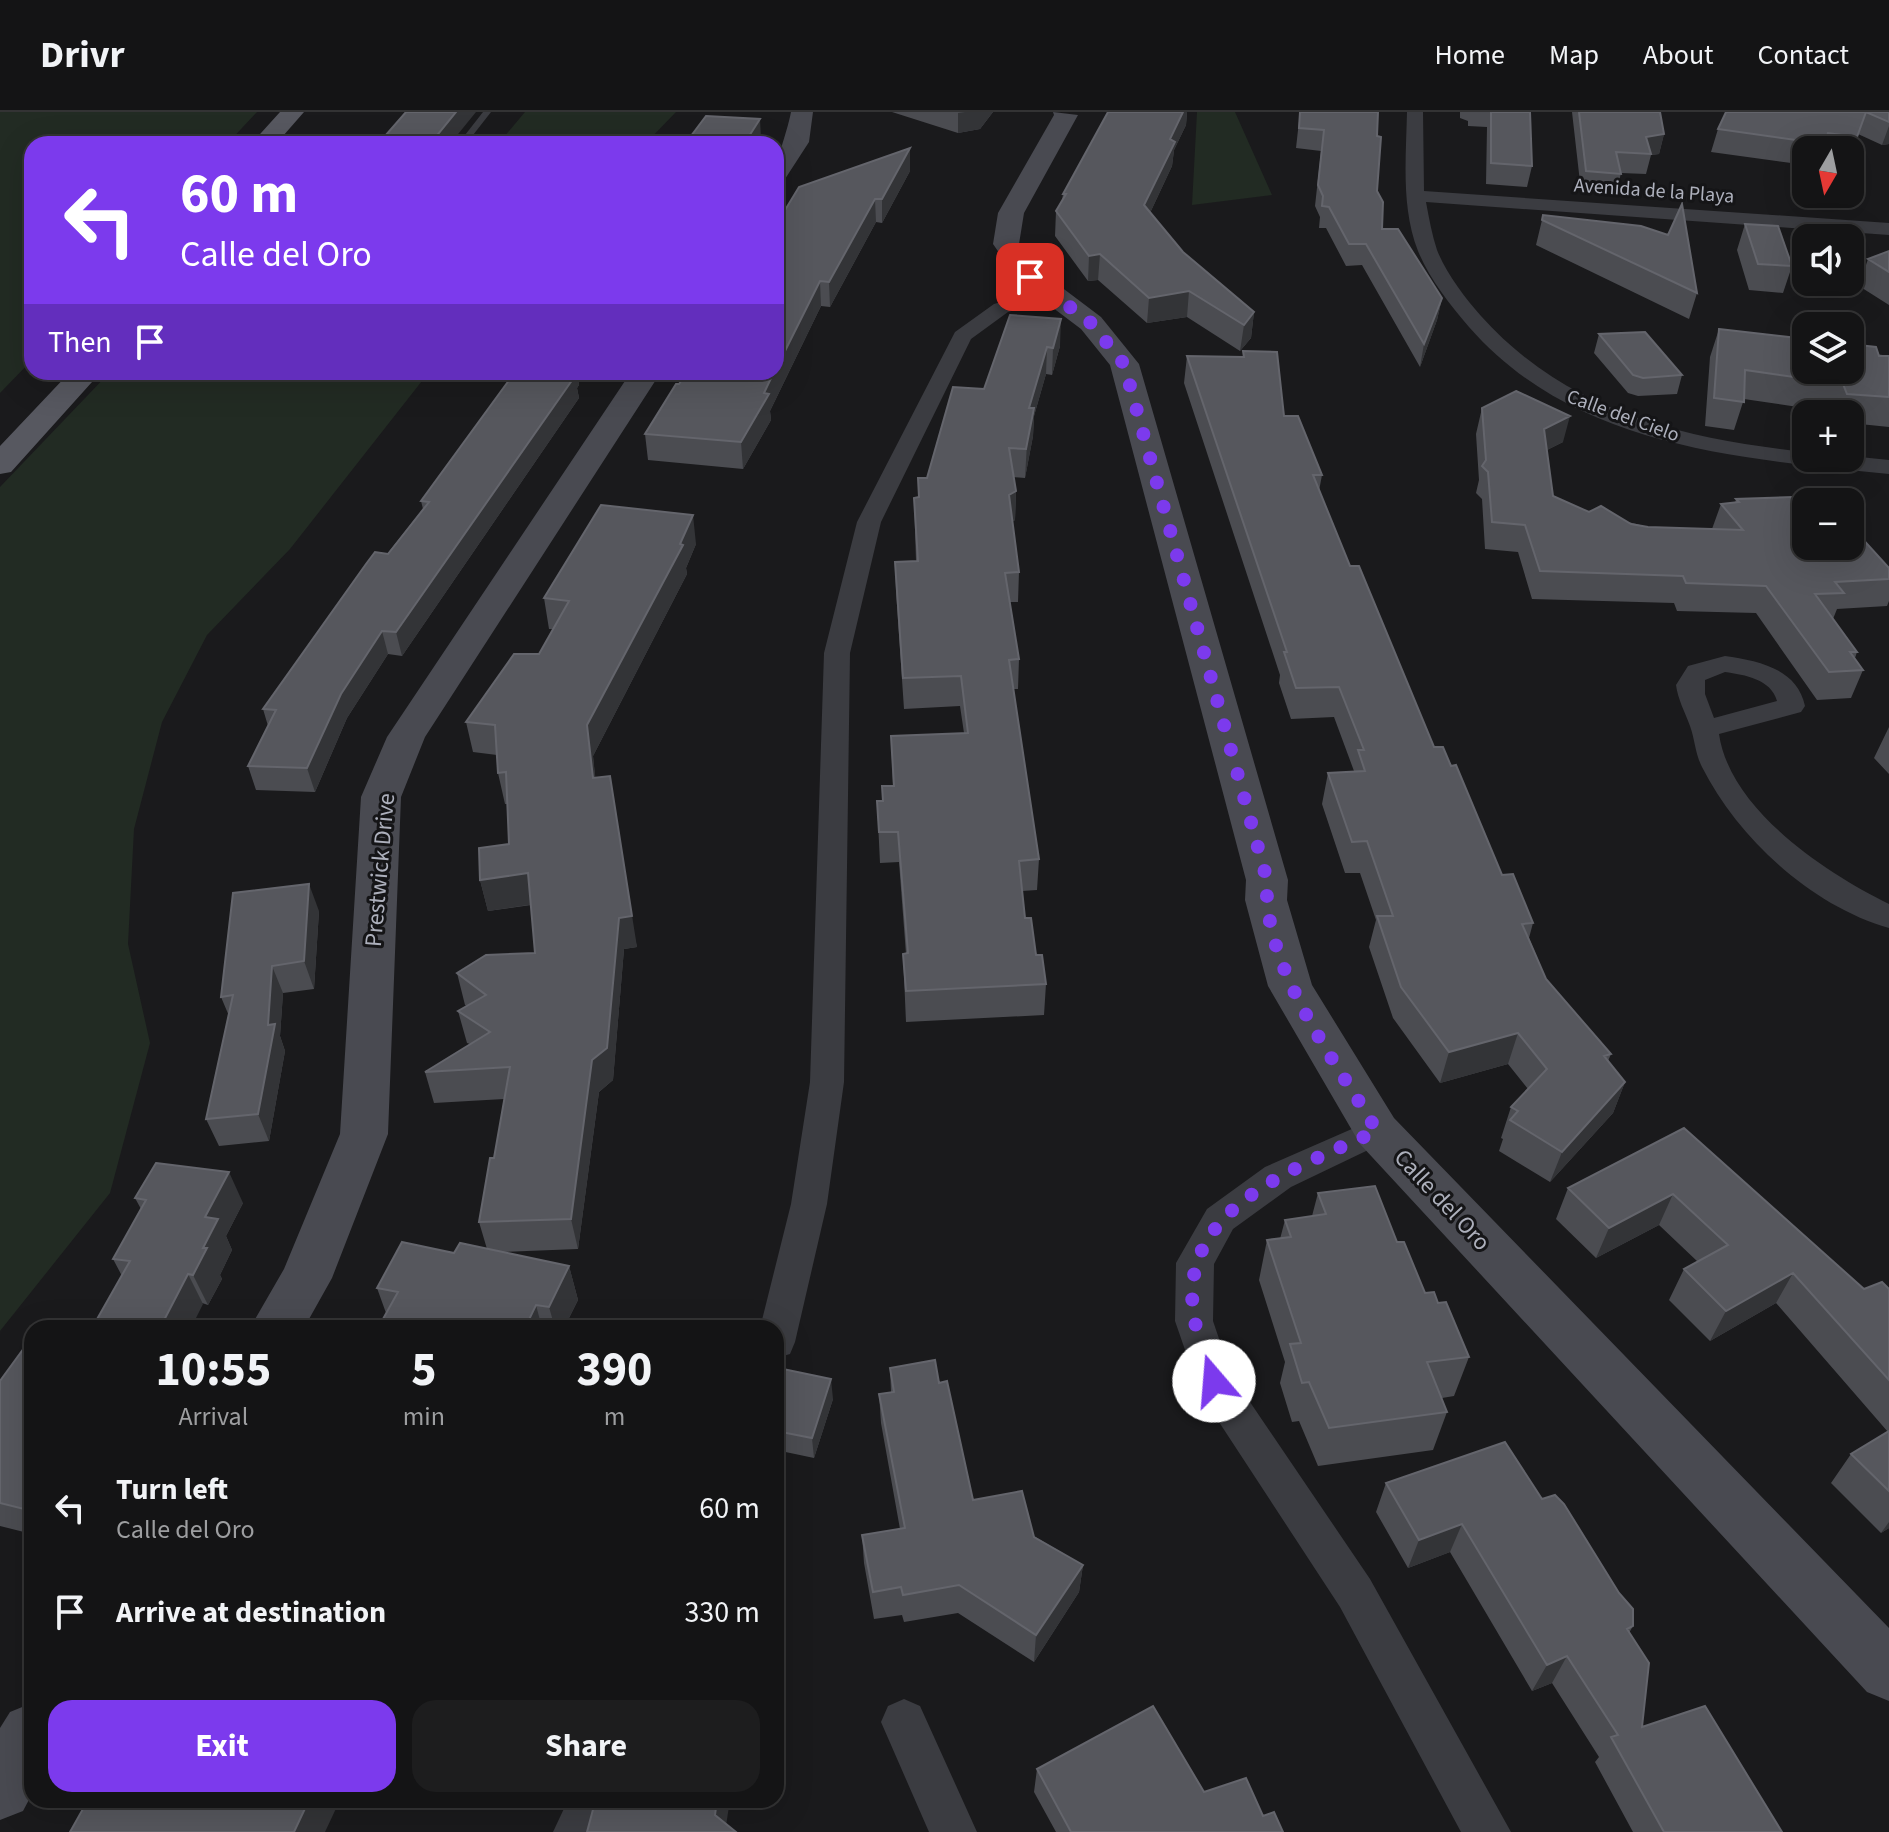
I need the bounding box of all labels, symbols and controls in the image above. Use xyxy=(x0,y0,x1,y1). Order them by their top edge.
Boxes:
text: Drivr xyxy=(40,28,125,82)
text: Home xyxy=(1434,35,1505,75)
text: Map xyxy=(1549,35,1599,75)
text: About xyxy=(1643,35,1714,75)
text: Contact xyxy=(1758,35,1849,75)
north arrow xyxy=(1792,136,1864,208)
map controls xyxy=(1792,136,1864,560)
text: 60 m xyxy=(180,155,298,234)
icon: left xyxy=(48,168,152,272)
street label: Avenida de la Playa xyxy=(1573,171,1735,211)
button: sound xyxy=(1792,224,1864,296)
text: Calle del Oro xyxy=(180,229,372,280)
pin xyxy=(996,243,1064,311)
icon: arrive xyxy=(1008,255,1052,299)
button: layers xyxy=(1792,312,1864,384)
icon: arrive xyxy=(128,320,172,364)
text: Then xyxy=(48,321,112,364)
street label: Calle del Cielo xyxy=(1563,383,1683,449)
button: + xyxy=(1792,400,1864,472)
button: − xyxy=(1792,488,1864,560)
street label: Prestwick Drive xyxy=(356,792,404,948)
street label: Calle del Oro xyxy=(1386,1141,1498,1259)
text: 10:55 xyxy=(155,1336,271,1404)
text: 5 xyxy=(411,1336,437,1404)
text: 390 xyxy=(576,1336,652,1404)
position arrow xyxy=(1172,1339,1256,1423)
text: Arrival xyxy=(178,1398,248,1435)
text: min xyxy=(403,1398,445,1435)
text: m xyxy=(604,1398,625,1435)
text: Turn left xyxy=(116,1468,228,1511)
icon: left xyxy=(48,1486,92,1530)
text: 60 m xyxy=(699,1487,760,1530)
text: Calle del Oro xyxy=(116,1511,255,1548)
icon: arrive xyxy=(48,1590,92,1634)
text: Arrive at destination xyxy=(116,1591,386,1634)
text: 330 m xyxy=(684,1591,760,1634)
button: Exit xyxy=(48,1700,396,1792)
button: Share xyxy=(412,1700,760,1792)

